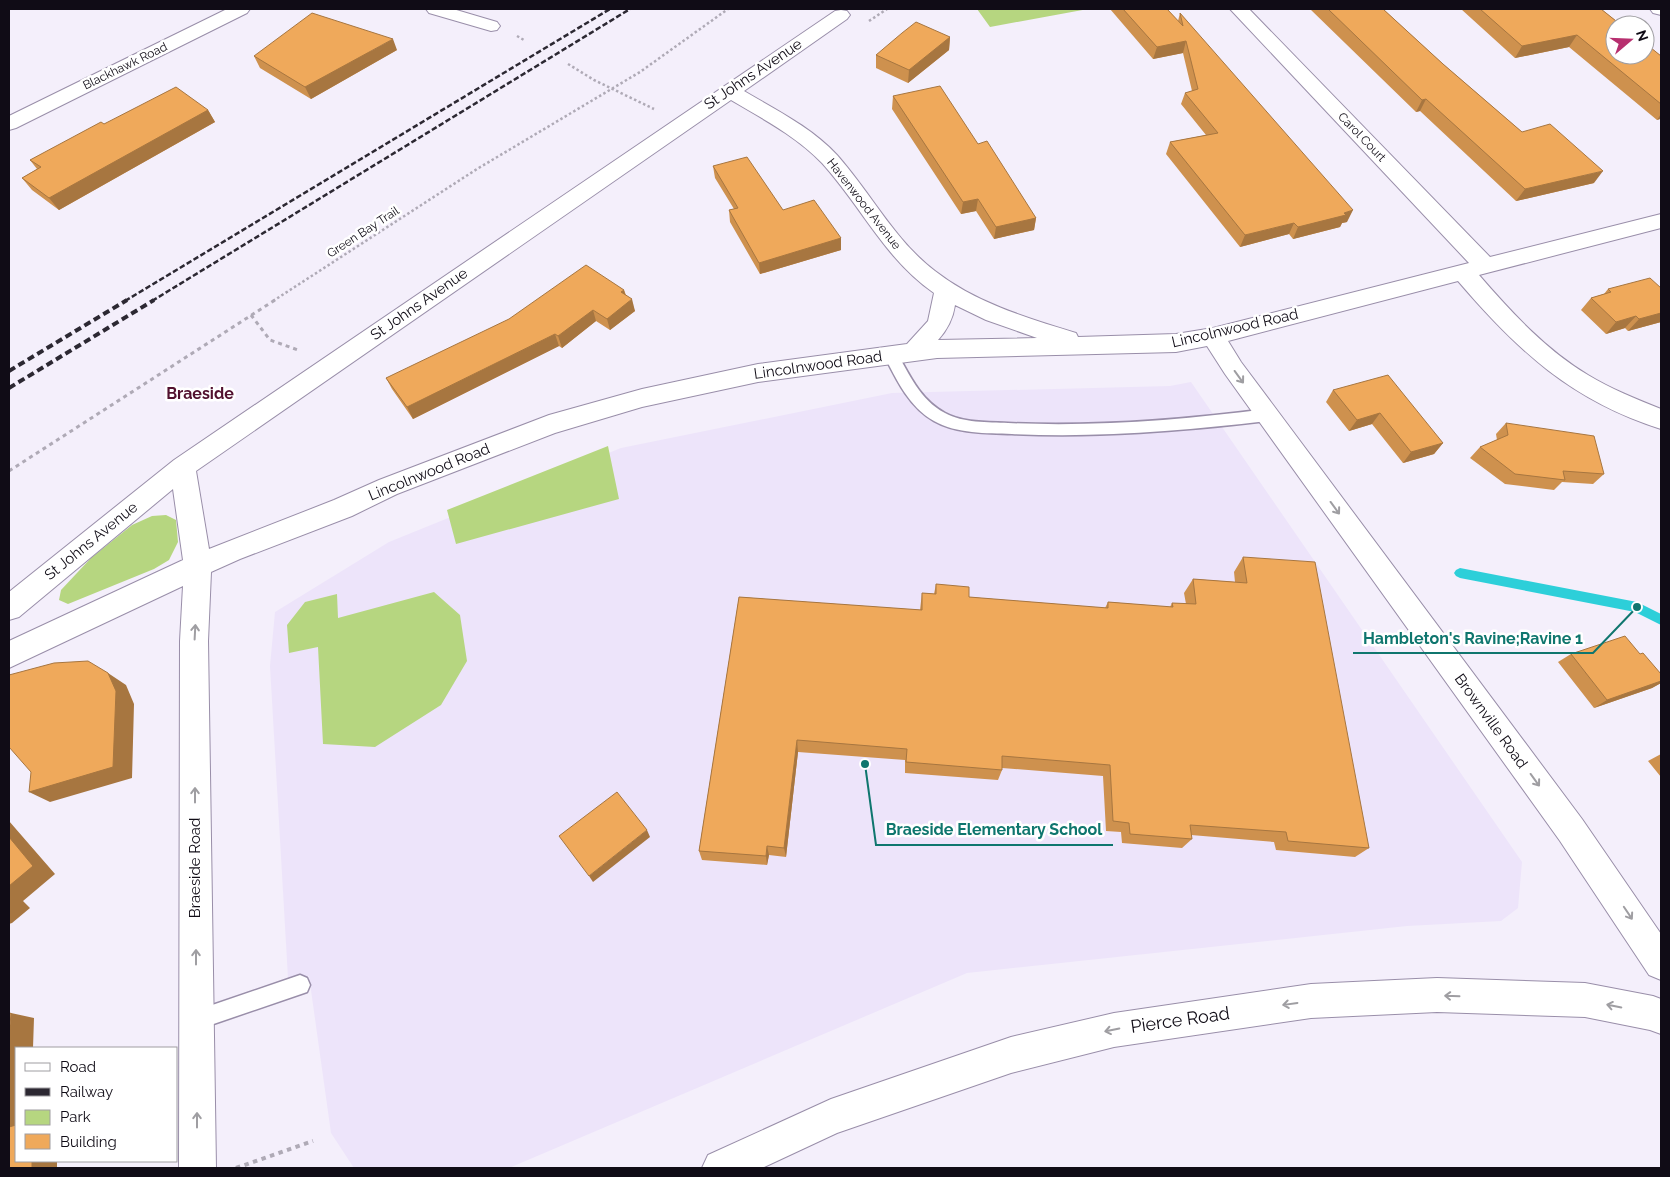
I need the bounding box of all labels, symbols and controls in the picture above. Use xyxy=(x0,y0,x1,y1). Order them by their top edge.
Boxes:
north arrow xyxy=(1605,15,1655,65)
text: N xyxy=(1633,28,1652,43)
street label: St Johns Avenue xyxy=(701,35,806,113)
street label: Blackhawk Road xyxy=(81,40,169,92)
street label: Carol Court xyxy=(1335,110,1389,164)
street label: Havenwood Avenue xyxy=(824,156,904,252)
street label: Green Bay Trail xyxy=(324,203,402,260)
street label: St Johns Avenue xyxy=(367,264,471,344)
street label: Lincolnwood Road xyxy=(1170,305,1300,351)
street label: Lincolnwood Road xyxy=(753,347,883,383)
one-way arrow xyxy=(1234,370,1244,384)
district label: Braeside xyxy=(166,384,234,403)
street label: Lincolnwood Road xyxy=(366,439,492,505)
street label: St Johns Avenue xyxy=(41,498,141,584)
one-way arrow xyxy=(1330,501,1341,514)
callout: Hambleton's Ravine;Ravine 1 xyxy=(1353,622,1593,653)
one-way arrow xyxy=(190,624,199,640)
text: Hambleton's Ravine;Ravine 1 xyxy=(1363,629,1583,648)
street label: Brownville Road xyxy=(1451,670,1531,772)
one-way arrow xyxy=(1530,773,1540,787)
one-way arrow xyxy=(190,787,200,803)
callout: Braeside Elementary School xyxy=(876,814,1113,845)
street label: Braeside Road xyxy=(186,818,204,918)
text: Braeside Elementary School xyxy=(886,820,1103,839)
one-way arrow xyxy=(1623,906,1633,920)
one-way arrow xyxy=(191,949,201,966)
one-way arrow xyxy=(1444,991,1460,1000)
one-way arrow xyxy=(1282,999,1298,1009)
one-way arrow xyxy=(1606,1000,1622,1010)
street label: Pierce Road xyxy=(1129,1002,1231,1037)
one-way arrow xyxy=(1104,1026,1120,1036)
legend xyxy=(15,1047,178,1162)
text: Road xyxy=(60,1058,96,1076)
text: Railway xyxy=(60,1083,113,1101)
text: Park xyxy=(60,1108,91,1126)
one-way arrow xyxy=(192,1112,202,1128)
text: Building xyxy=(60,1133,117,1151)

